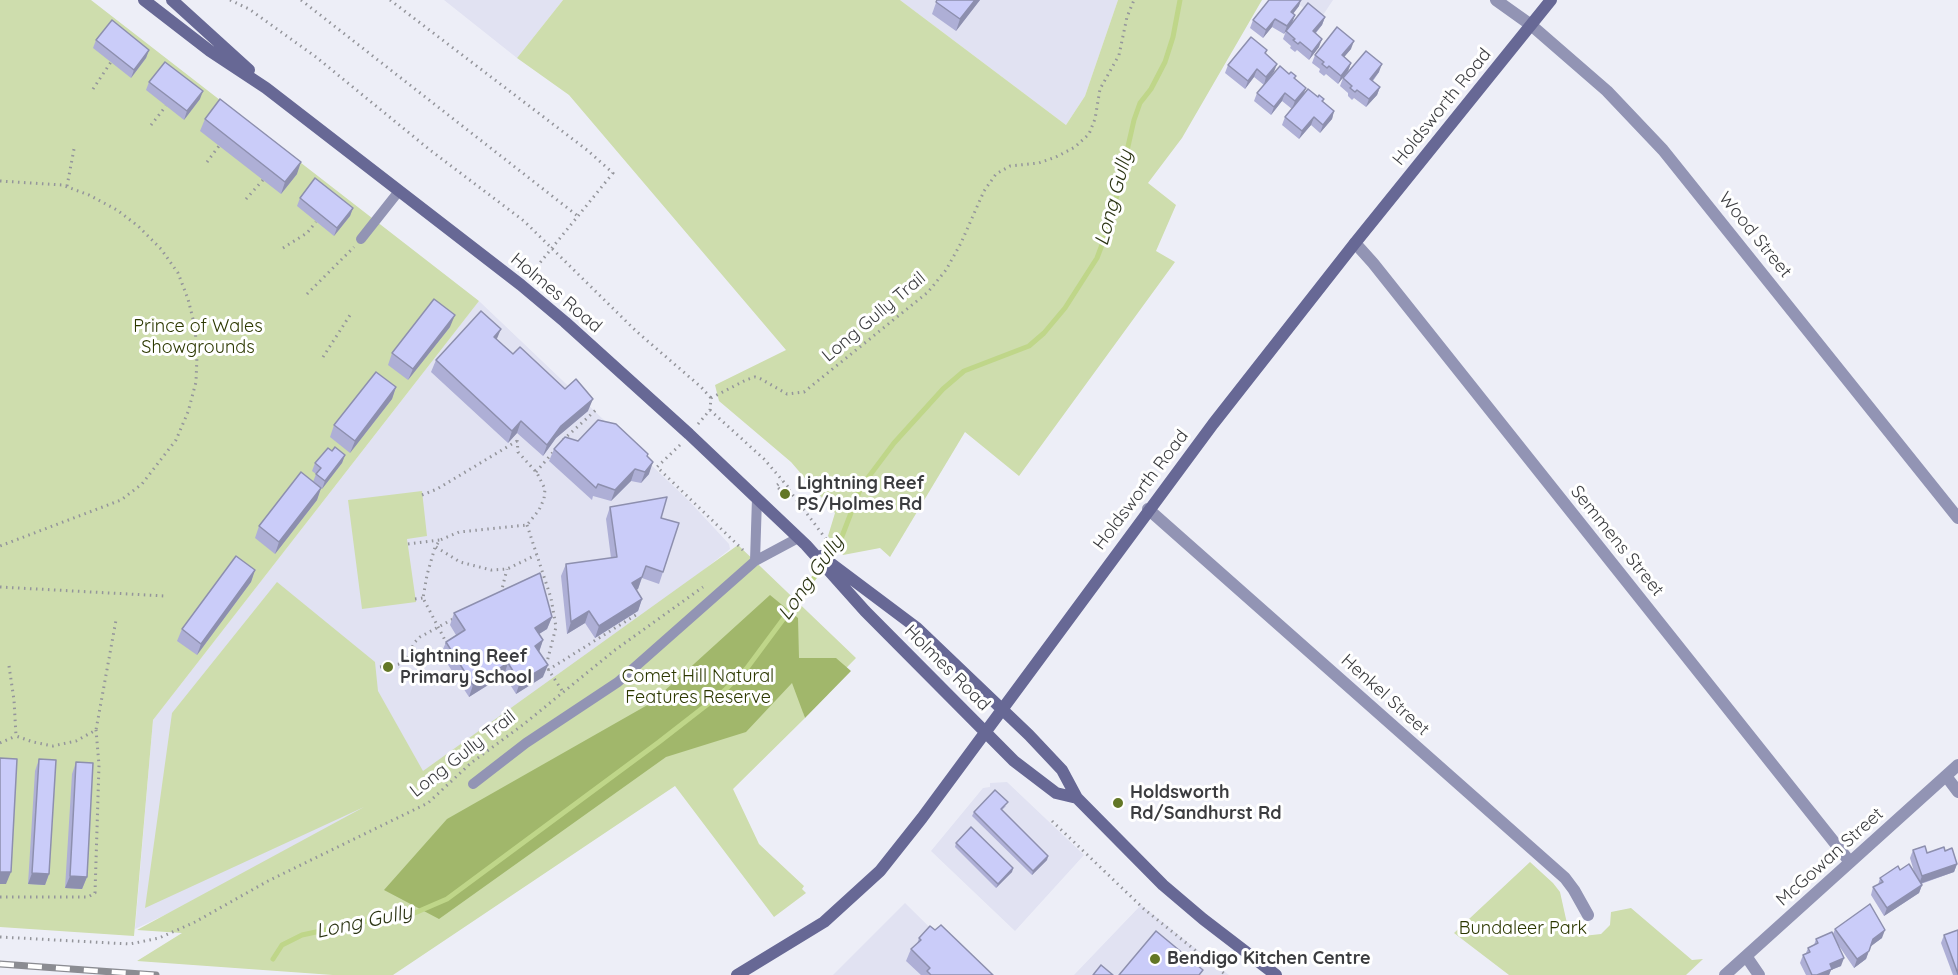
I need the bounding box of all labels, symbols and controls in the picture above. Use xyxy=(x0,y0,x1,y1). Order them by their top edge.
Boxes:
street label: Holdsworth Road xyxy=(1388,44,1496,170)
water label: Long Gully xyxy=(1090,148,1138,248)
street label: Wood Street xyxy=(1714,188,1796,282)
street label: Holmes Road xyxy=(506,249,606,337)
street label: Long Gully Trail xyxy=(818,267,930,367)
park label: Prince of Wales Showgrounds xyxy=(133,316,263,358)
street label: Holdsworth Road xyxy=(1089,426,1193,554)
place label: Lightning Reef PS/Holmes Rd xyxy=(797,473,924,516)
street label: Semmens Street xyxy=(1566,481,1668,601)
marker: Lightning Reef PS/Holmes Rd xyxy=(778,487,792,501)
water label: Long Gully xyxy=(773,531,849,625)
street label: Holmes Road xyxy=(900,621,994,715)
place label: Lightning Reef Primary School xyxy=(400,646,532,688)
street label: Henkel Street xyxy=(1336,650,1434,740)
marker: Lightning Reef Primary School xyxy=(381,660,395,674)
park label: Comet Hill Natural Features Reserve xyxy=(622,666,774,708)
street label: Long Gully Trail xyxy=(406,706,520,802)
place label: Holdsworth Rd/Sandhurst Rd xyxy=(1130,782,1281,824)
marker: Holdsworth Rd/Sandhurst Rd xyxy=(1111,796,1125,810)
street label: McGowan Street xyxy=(1772,803,1888,911)
water label: Long Gully xyxy=(314,900,414,944)
park label: Bundaleer Park xyxy=(1459,918,1587,940)
place label: Bendigo Kitchen Centre xyxy=(1167,948,1371,970)
marker: Bendigo Kitchen Centre xyxy=(1148,952,1162,966)

